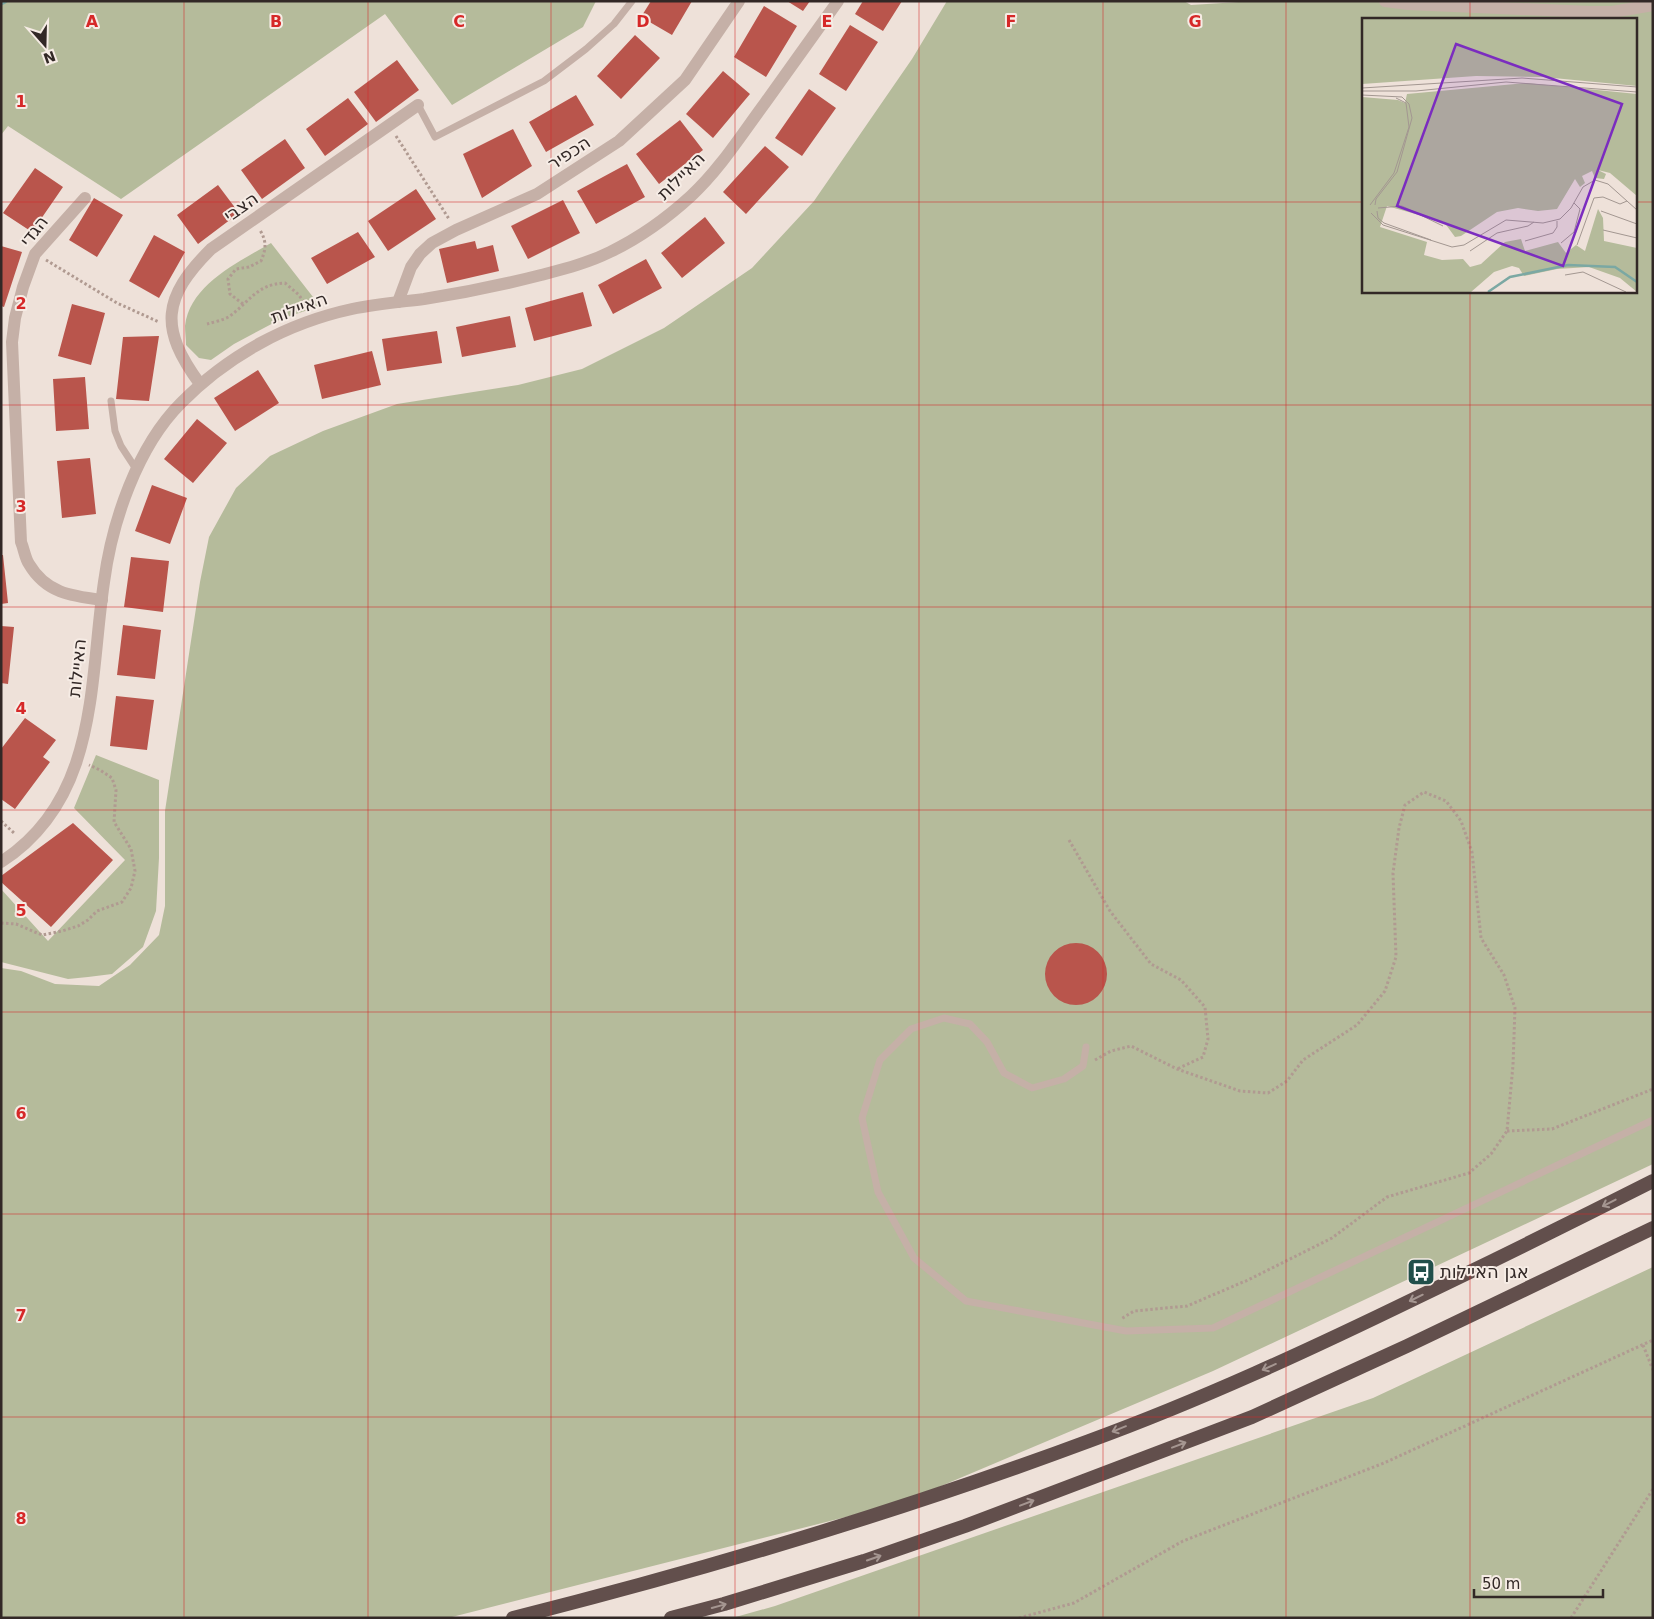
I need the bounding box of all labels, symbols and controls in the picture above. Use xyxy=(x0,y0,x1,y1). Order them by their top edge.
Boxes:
text: A xyxy=(86,12,99,31)
text: B xyxy=(270,12,282,31)
text: C xyxy=(453,12,465,31)
text: D xyxy=(636,12,650,31)
text: E xyxy=(822,12,832,31)
text: F xyxy=(1006,12,1016,31)
text: G xyxy=(1188,12,1202,31)
inset map xyxy=(1362,18,1636,292)
north arrow xyxy=(20,20,70,70)
text: N xyxy=(41,48,58,67)
text: 1 xyxy=(15,92,27,111)
street label: הכפיר xyxy=(543,131,594,174)
street label: האיילות xyxy=(652,147,709,204)
street label: הצבי xyxy=(220,187,262,226)
street label: הגדי xyxy=(15,211,52,250)
street label: האיילות xyxy=(268,288,330,327)
text: 2 xyxy=(15,294,27,313)
text: 3 xyxy=(15,497,27,516)
street label: האיילות xyxy=(63,638,90,698)
text: 4 xyxy=(15,699,27,718)
text: 5 xyxy=(15,901,27,920)
text: 6 xyxy=(15,1104,27,1123)
one-way arrow xyxy=(1602,1198,1617,1208)
bus stop icon: אגן האיילות xyxy=(1406,1257,1436,1287)
place label: אגן האיילות xyxy=(1440,1261,1529,1282)
one-way arrow xyxy=(1409,1293,1424,1303)
text: 7 xyxy=(15,1306,27,1325)
one-way arrow xyxy=(1262,1362,1277,1372)
one-way arrow xyxy=(1112,1425,1127,1435)
one-way arrow xyxy=(1171,1440,1186,1449)
one-way arrow xyxy=(1019,1498,1034,1507)
text: 8 xyxy=(15,1509,27,1528)
one-way arrow xyxy=(866,1553,881,1562)
scale bar xyxy=(1474,1566,1603,1598)
text: 50 m xyxy=(1482,1575,1520,1593)
one-way arrow xyxy=(710,1600,726,1610)

